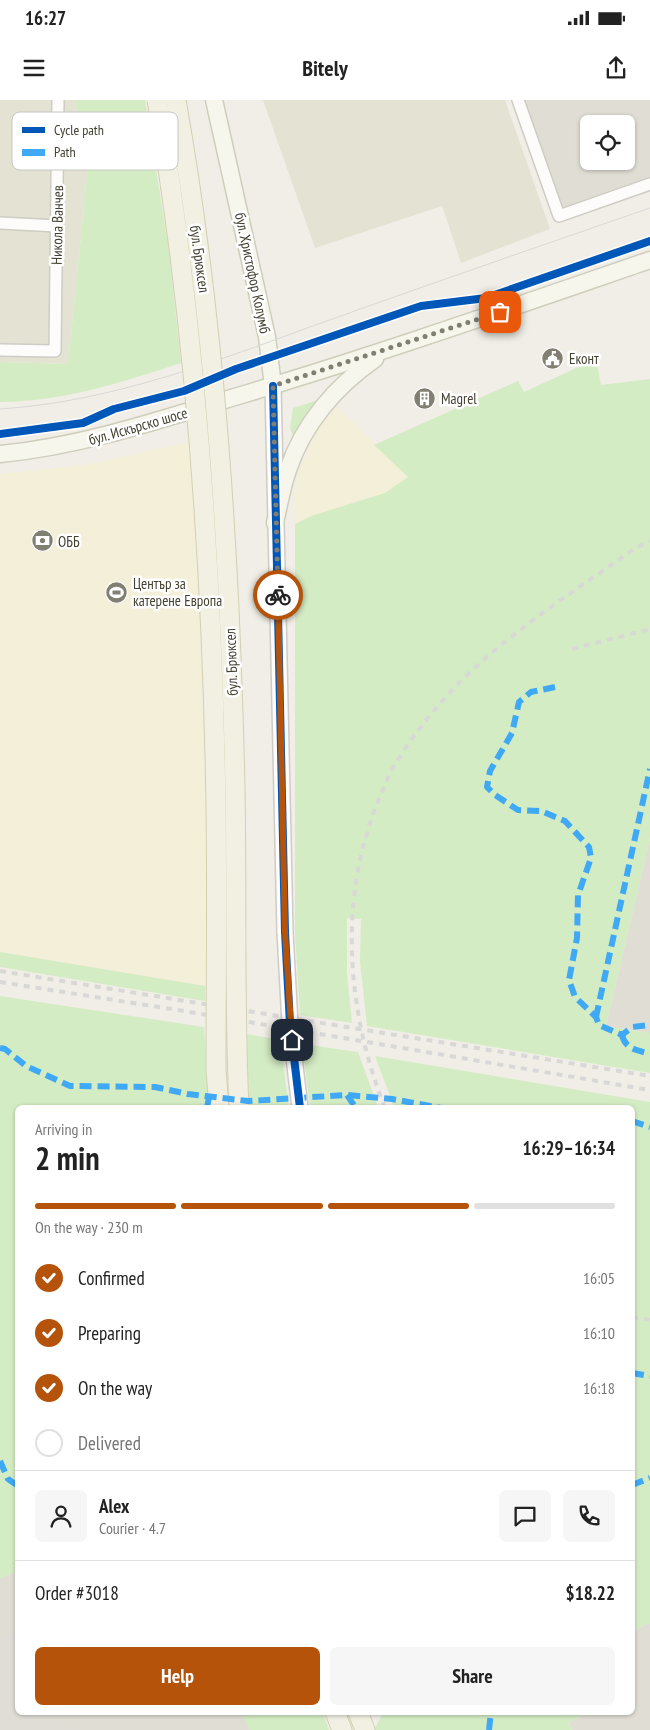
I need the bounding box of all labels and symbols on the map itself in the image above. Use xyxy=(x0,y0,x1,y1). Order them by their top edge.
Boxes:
legend xyxy=(12,112,178,170)
text: Cycle path xyxy=(54,121,104,139)
text: Path xyxy=(54,143,76,161)
street label: Никола Ванчев xyxy=(47,185,67,265)
street label: бул. Христофор Колумб xyxy=(231,211,275,335)
street label: бул. Брюксел xyxy=(186,224,214,294)
pin xyxy=(479,291,521,333)
public building icon: Еконт xyxy=(541,346,565,370)
place label: Еконт xyxy=(569,349,599,368)
building icon: Magrel xyxy=(413,386,437,410)
place label: Magrel xyxy=(441,389,477,408)
street label: бул. Искърско шосе xyxy=(86,403,190,449)
bank icon: ОББ xyxy=(30,529,54,553)
place label: ОББ xyxy=(58,532,80,551)
courier xyxy=(253,570,303,620)
place label: Център за катерене Европа xyxy=(133,574,222,610)
sports icon: Център за катерене Европа xyxy=(105,580,129,604)
street label: бул. Брюксел xyxy=(220,628,242,696)
pin xyxy=(271,1019,313,1061)

